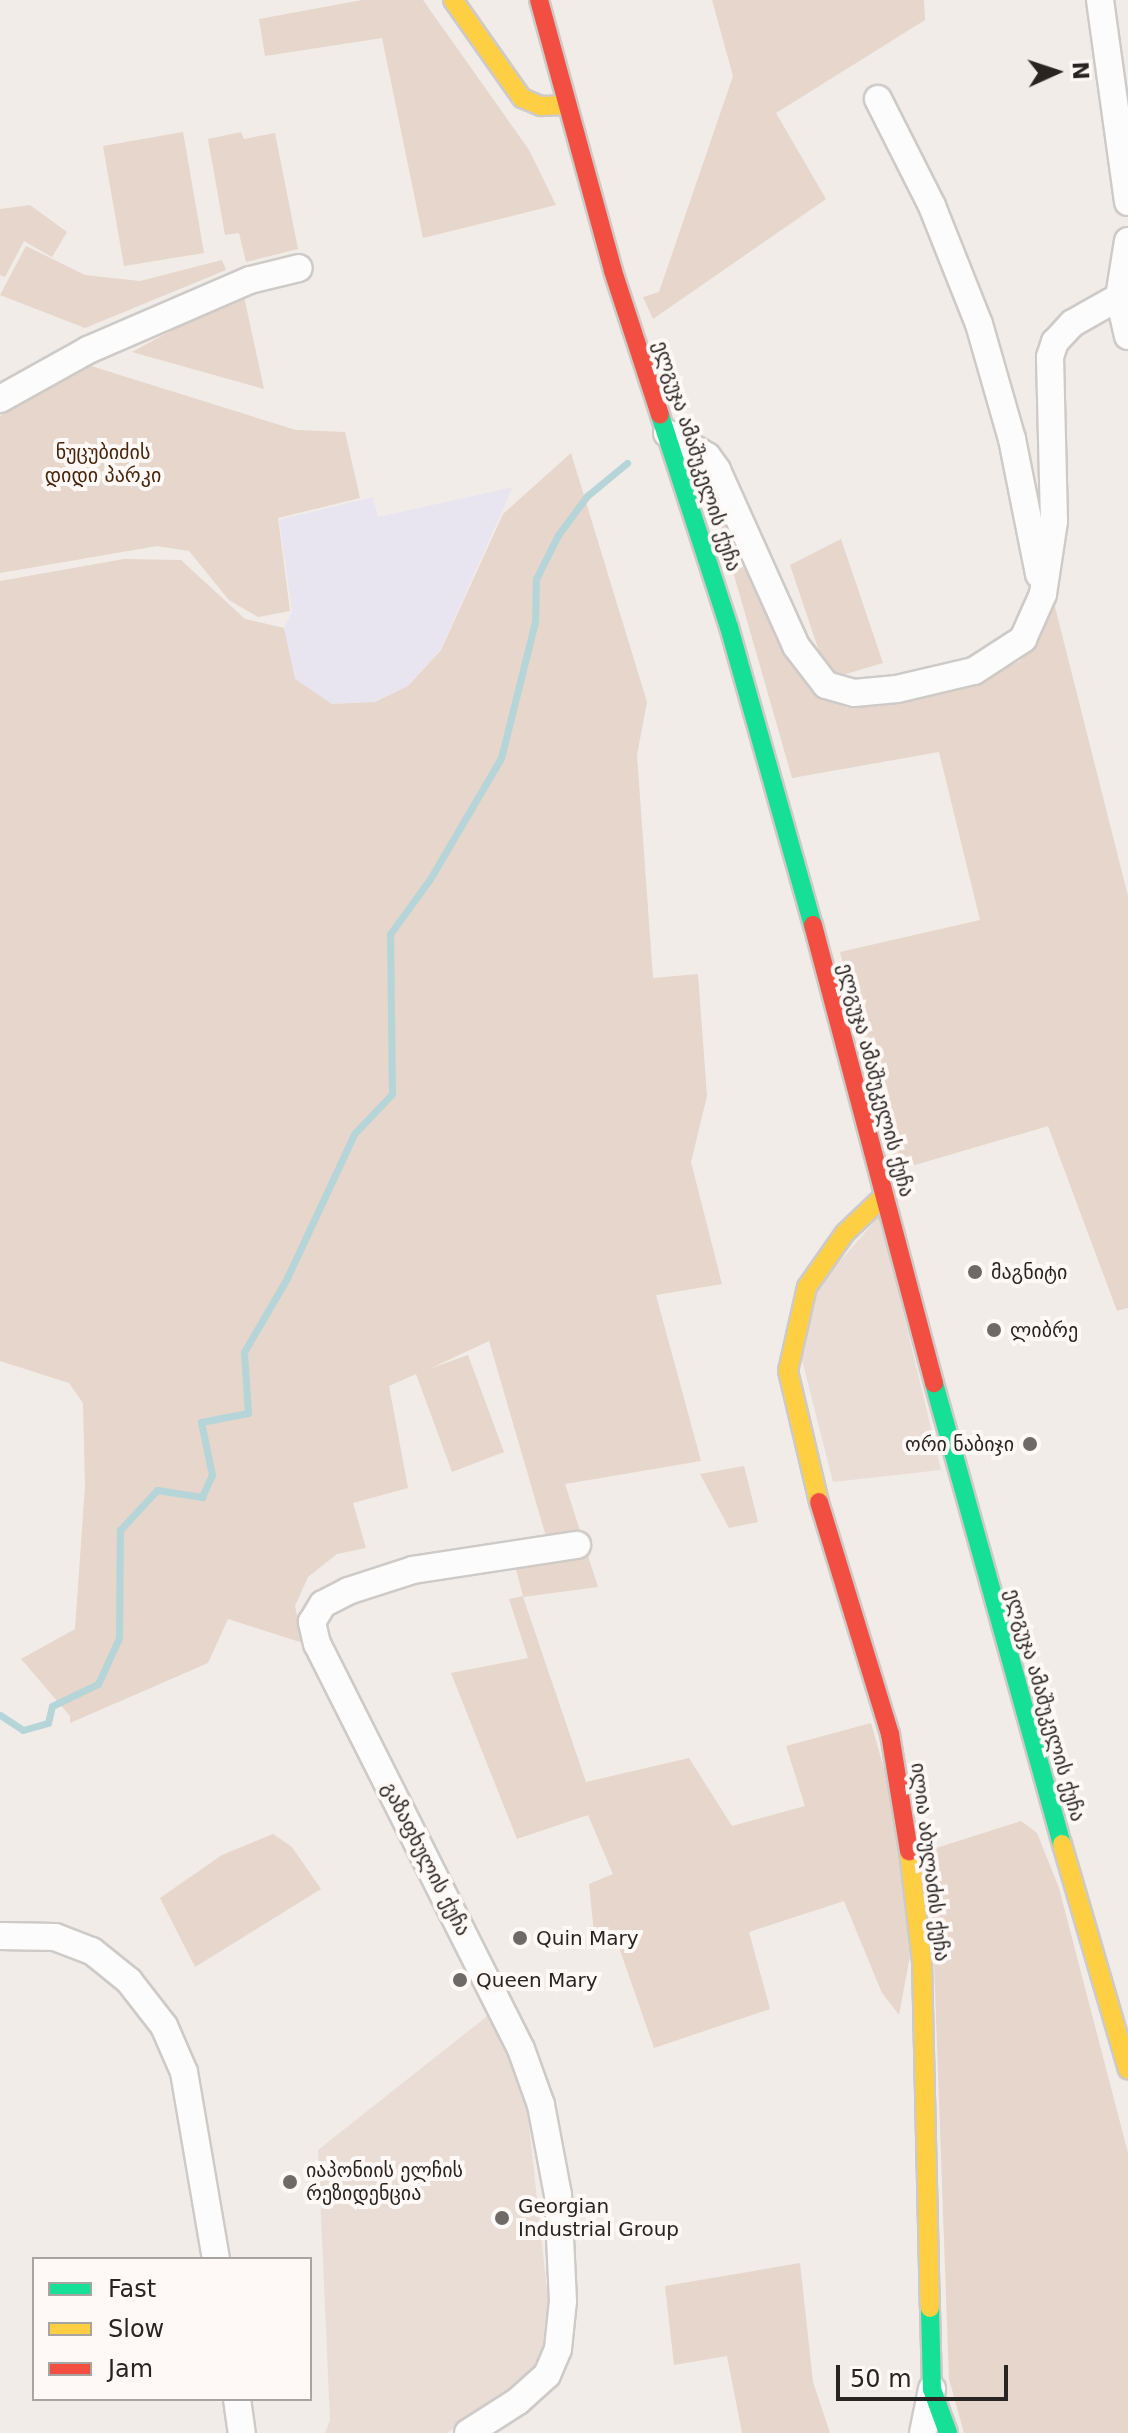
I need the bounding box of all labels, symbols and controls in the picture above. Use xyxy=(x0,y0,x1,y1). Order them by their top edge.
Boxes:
north arrow xyxy=(1016,32,1096,112)
text: N xyxy=(1068,61,1093,81)
street label: ელგუჯა ამაშუკელის ქუჩა xyxy=(648,338,746,574)
park label: ნუცუბიძის დიდი პარკი xyxy=(45,441,161,488)
street label: ელგუჯა ამაშუკელის ქუჩა xyxy=(833,961,919,1199)
place label: მაგნიტი xyxy=(991,1260,1067,1284)
marker: მაგნიტი xyxy=(966,1263,984,1281)
place label: ლიბრე xyxy=(1010,1318,1078,1342)
marker: ლიბრე xyxy=(985,1321,1003,1339)
place label: ორი ნაბიჯი xyxy=(905,1432,1014,1456)
marker: ორი ნაბიჯი xyxy=(1021,1435,1039,1453)
street label: ელგუჯა ამაშუკელის ქუჩა xyxy=(1000,1586,1090,1824)
street label: ილია აბულაძის ქუჩა xyxy=(906,1761,954,1963)
street label: გაზაფხულის ქუჩა xyxy=(377,1778,475,1940)
place label: Quin Mary xyxy=(536,1926,639,1950)
marker: Quin Mary xyxy=(511,1929,529,1947)
place label: Queen Mary xyxy=(476,1968,598,1992)
marker: Queen Mary xyxy=(451,1971,469,1989)
place label: იაპონიის ელჩის რეზიდენცია xyxy=(306,2158,463,2205)
marker: იაპონიის ელჩის რეზიდენცია xyxy=(281,2173,299,2191)
place label: Georgian Industrial Group xyxy=(518,2194,679,2241)
marker: Georgian Industrial Group xyxy=(493,2209,511,2227)
legend xyxy=(32,2257,312,2401)
text: Fast xyxy=(108,2275,156,2303)
text: Slow xyxy=(108,2315,164,2343)
scale bar xyxy=(840,2349,1012,2399)
text: Jam xyxy=(108,2355,153,2383)
text: 50 m xyxy=(850,2365,912,2393)

